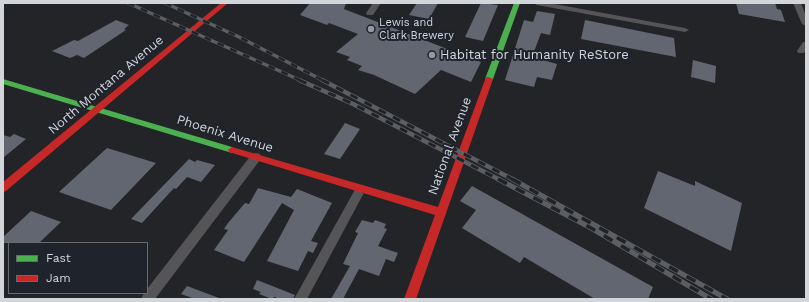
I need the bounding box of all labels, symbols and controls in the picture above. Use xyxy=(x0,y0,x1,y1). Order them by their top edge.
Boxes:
place label: Lewis and Clark Brewery xyxy=(379,16,454,42)
marker: Lewis and Clark Brewery xyxy=(366,24,376,34)
street label: North Montana Avenue xyxy=(45,32,167,138)
place label: Habitat for Humanity ReStore xyxy=(440,47,629,63)
marker: Habitat for Humanity ReStore xyxy=(427,50,437,60)
street label: National Avenue xyxy=(425,95,475,197)
street label: Phoenix Avenue xyxy=(175,112,275,156)
legend xyxy=(8,242,148,294)
text: Fast xyxy=(46,251,71,265)
text: Jam xyxy=(46,271,71,285)

